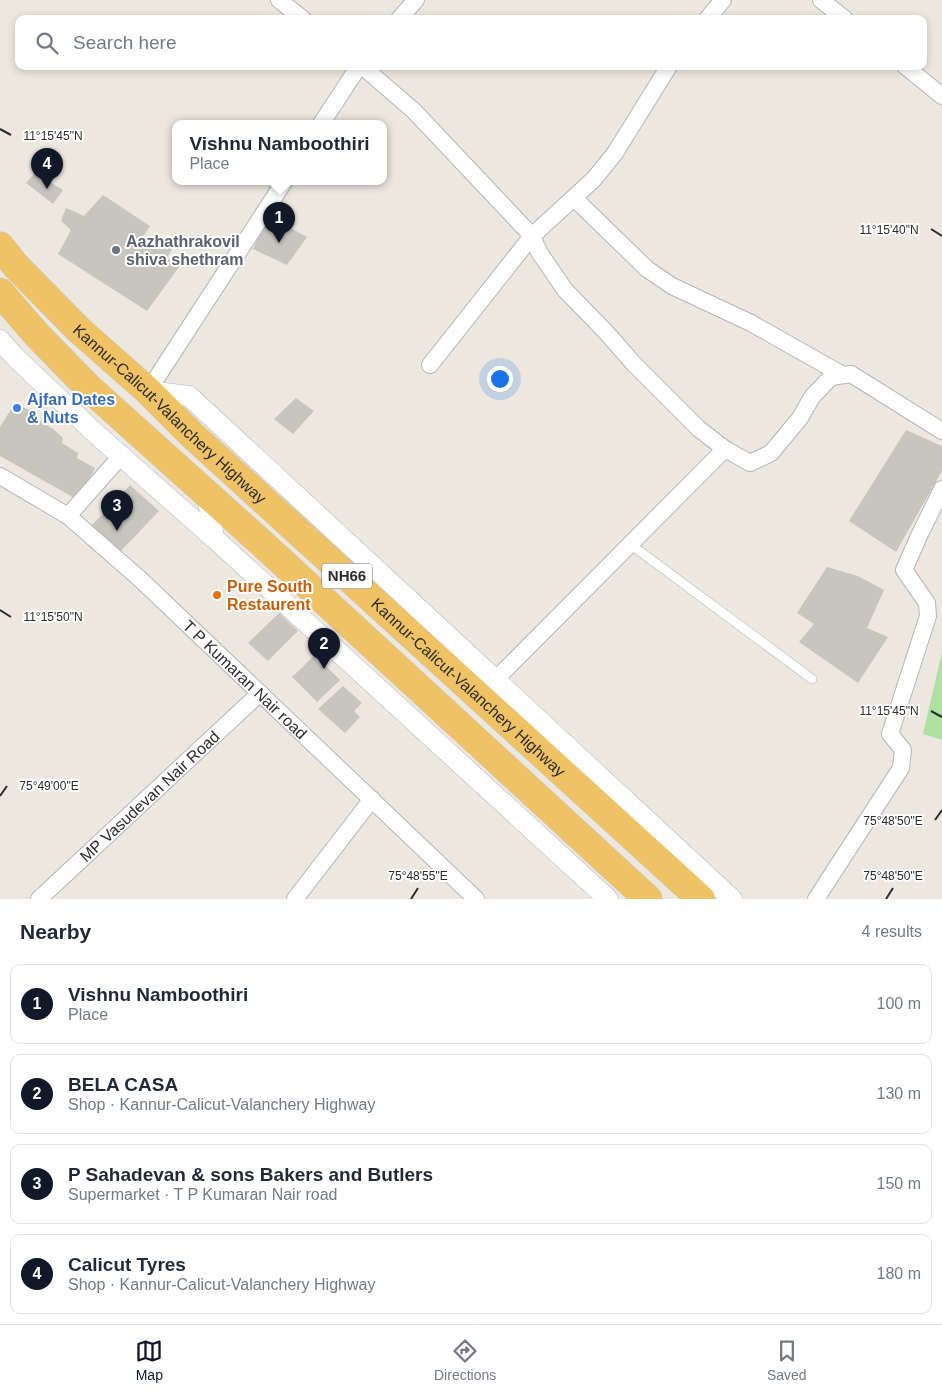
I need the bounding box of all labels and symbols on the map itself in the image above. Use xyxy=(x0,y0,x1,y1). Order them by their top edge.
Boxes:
text: 11°15'45"N xyxy=(23,129,83,143)
pin: 4 xyxy=(31,148,63,189)
pin: 1 xyxy=(263,202,295,243)
text: 11°15'40"N xyxy=(859,223,919,237)
place label: Aazhathrakovil shiva shethram xyxy=(126,233,243,268)
marker: Aazhathrakovil shiva shethram xyxy=(110,244,122,256)
street label: Kannur-Calicut-Valanchery Highway xyxy=(70,321,269,507)
your location xyxy=(487,366,513,392)
place label: Ajfan Dates & Nuts xyxy=(27,391,115,426)
marker: Ajfan Dates & Nuts xyxy=(11,402,23,414)
pin: 3 xyxy=(101,490,133,531)
road number: NH66 xyxy=(322,564,372,588)
place label: Pure South Restaurent xyxy=(227,578,312,613)
marker: Pure South Restaurent xyxy=(211,589,223,601)
street label: Kannur-Calicut-Valanchery Highway xyxy=(368,595,569,780)
text: 11°15'50"N xyxy=(23,610,83,624)
street label: T P Kumaran Nair road xyxy=(180,617,310,742)
pin: 2 xyxy=(308,628,340,669)
text: 11°15'45"N xyxy=(859,704,919,718)
street label: MP Vasudevan Nair Road xyxy=(77,728,223,865)
text: 75°49'00"E xyxy=(19,779,79,793)
text: 75°48'50"E xyxy=(863,814,923,828)
text: 75°48'55"E xyxy=(388,869,448,883)
text: 75°48'50"E xyxy=(863,869,923,883)

